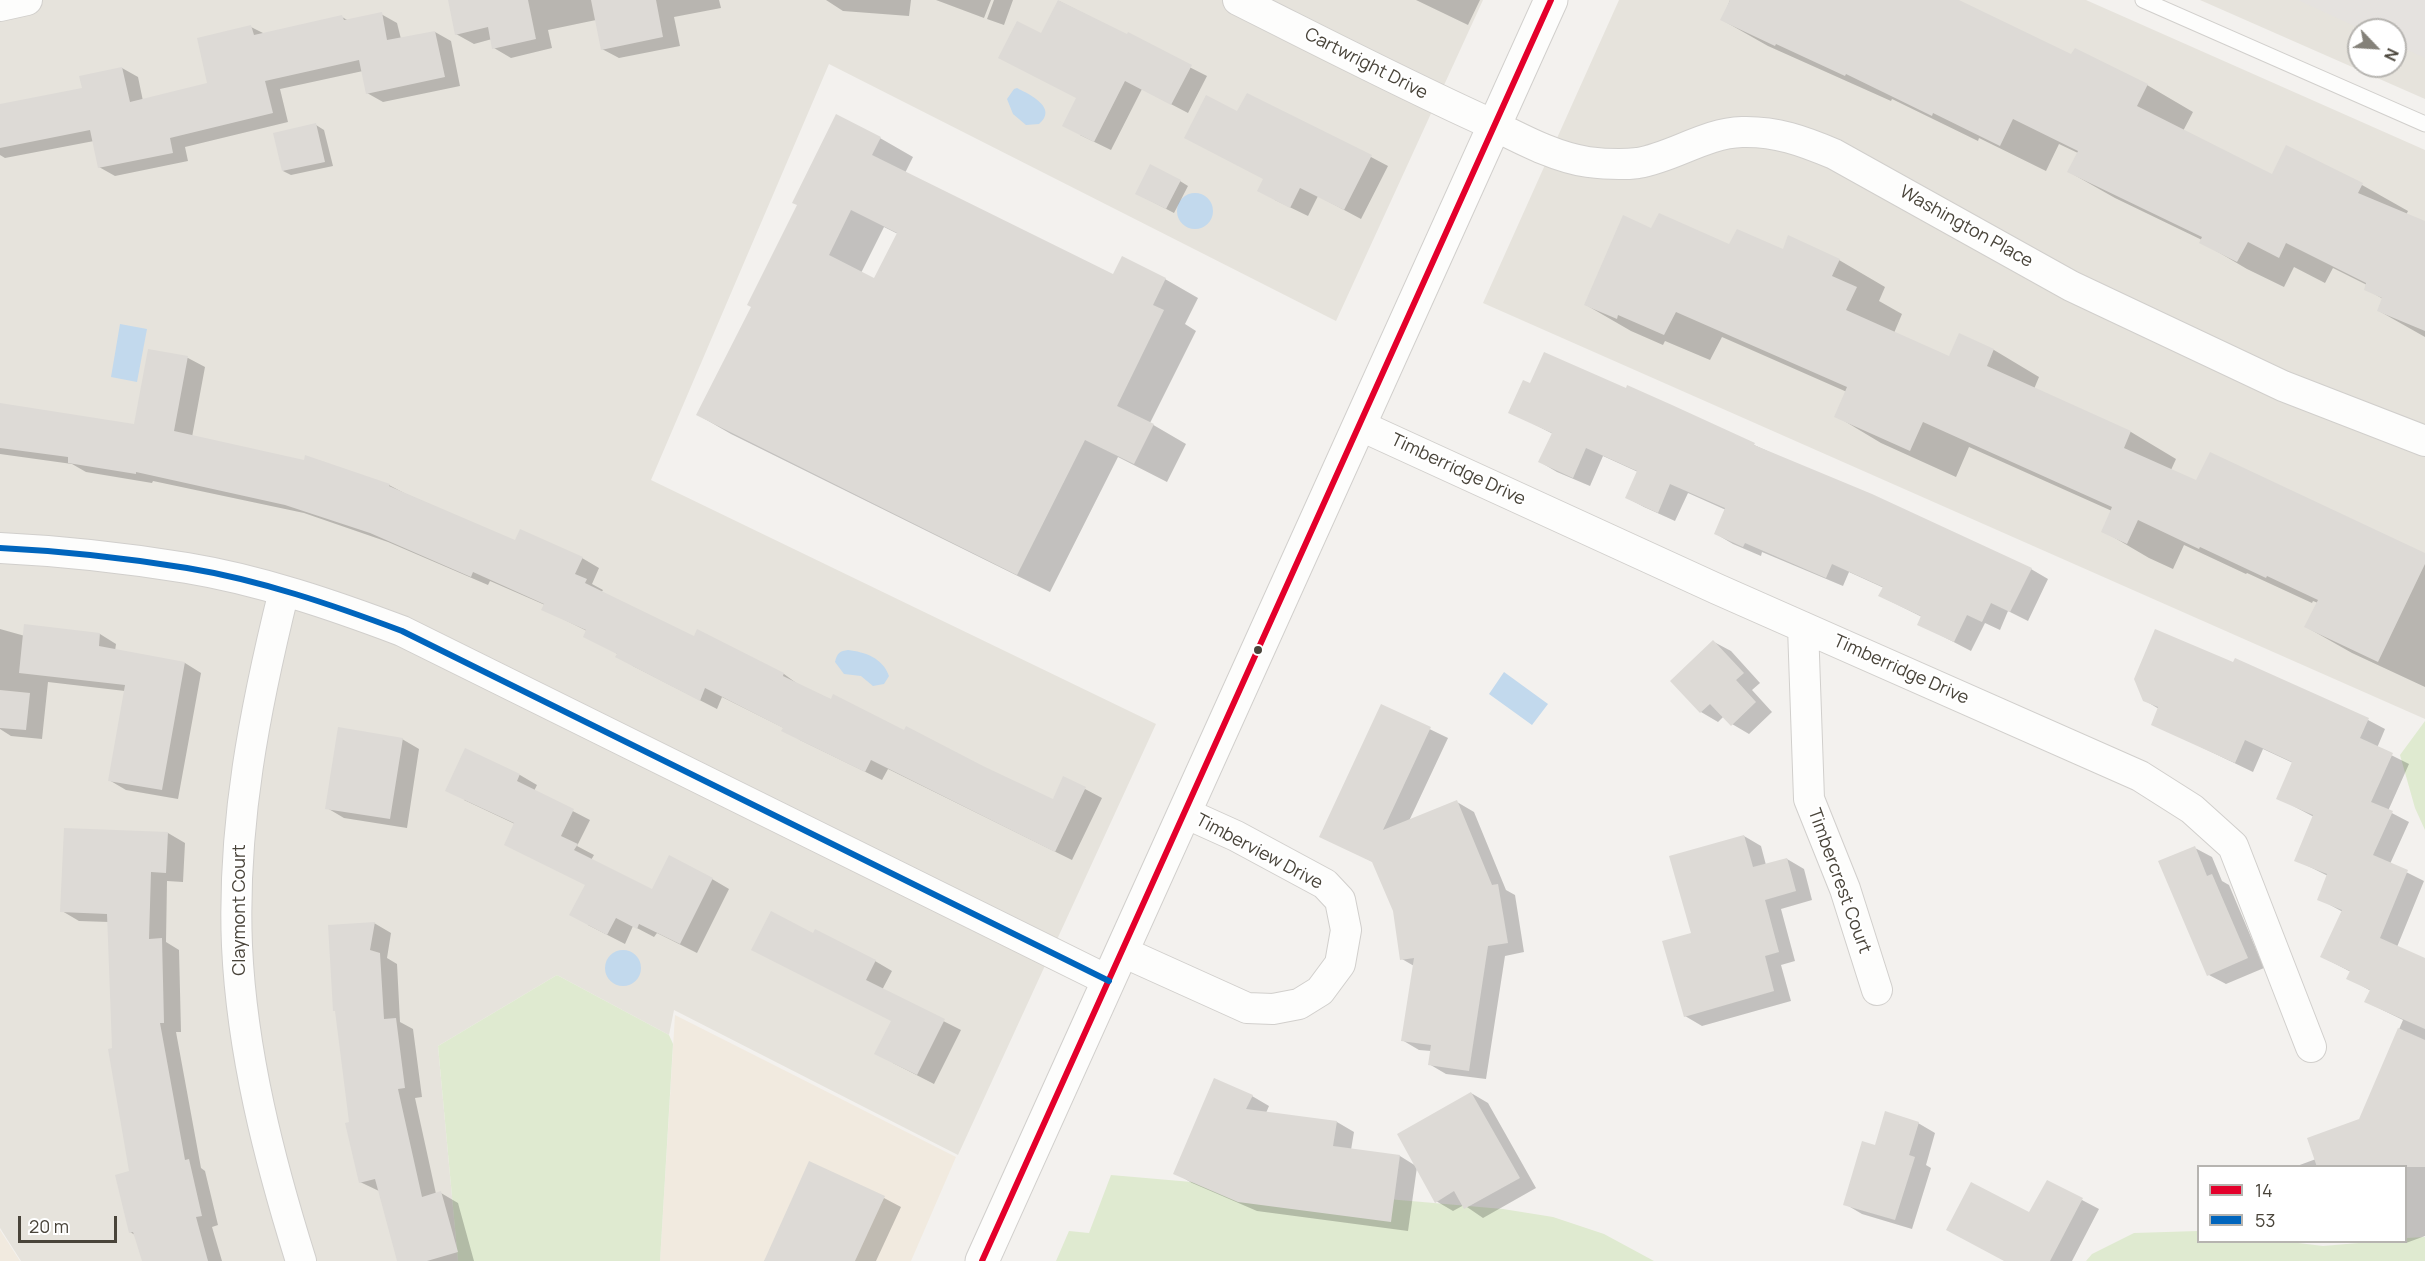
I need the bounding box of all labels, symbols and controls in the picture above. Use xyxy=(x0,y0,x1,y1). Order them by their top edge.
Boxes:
north arrow xyxy=(2347,18,2407,78)
street label: Cartwright Drive xyxy=(1301,24,1431,104)
text: N xyxy=(2379,45,2404,65)
street label: Washington Place xyxy=(1896,181,2036,273)
street label: Timberridge Drive xyxy=(1387,429,1529,511)
street label: Timberridge Drive xyxy=(1830,630,1972,710)
unlabelled marker xyxy=(1252,644,1264,656)
street label: Timbercrest Court xyxy=(1803,806,1875,956)
street label: Timberview Drive xyxy=(1192,809,1326,895)
street label: Claymont Court xyxy=(229,844,251,976)
legend xyxy=(2197,1165,2407,1243)
text: 14 xyxy=(2255,1178,2273,1202)
scale bar xyxy=(21,1204,120,1242)
text: 53 xyxy=(2255,1208,2275,1232)
text: 20 m xyxy=(29,1214,69,1238)

